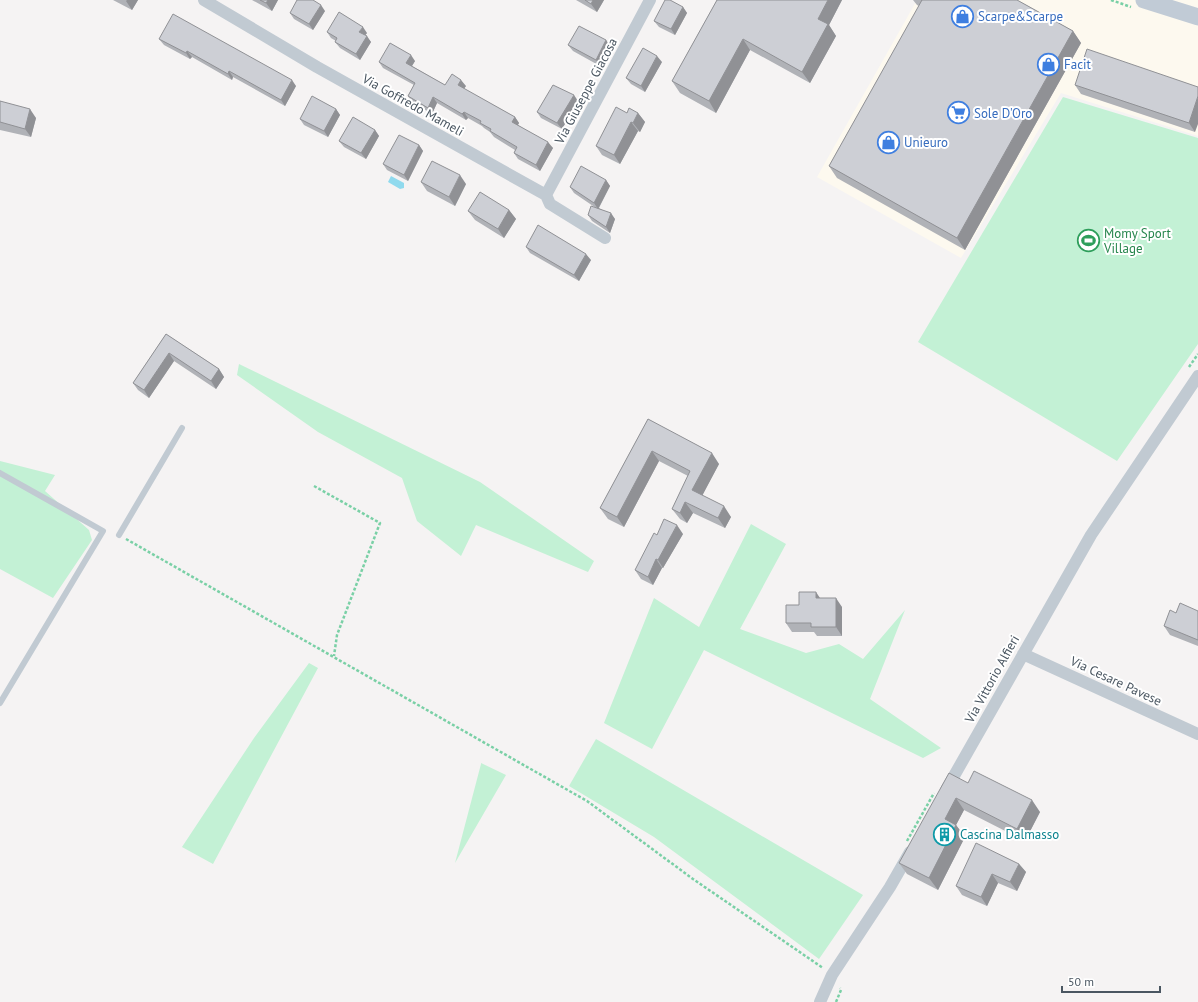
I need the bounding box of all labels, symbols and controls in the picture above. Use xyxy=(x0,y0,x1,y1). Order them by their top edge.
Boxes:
shop icon: Scarpe&Scarpe xyxy=(950,3,976,29)
place label: Scarpe&Scarpe xyxy=(978,8,1063,25)
street label: Via Giuseppe Giacosa xyxy=(550,35,621,148)
shop icon: Facit xyxy=(1036,51,1062,77)
place label: Facit xyxy=(1064,56,1092,73)
street label: Via Goffredo Mameli xyxy=(358,70,467,140)
supermarket icon: Sole D'Oro xyxy=(945,100,971,126)
place label: Sole D'Oro xyxy=(974,105,1032,122)
shop icon: Unieuro xyxy=(875,129,901,155)
place label: Unieuro xyxy=(904,134,948,151)
place label: Momy Sport Village xyxy=(1103,225,1172,257)
sports icon: Momy Sport Village xyxy=(1075,227,1101,253)
street label: Via Vittorio Alfieri xyxy=(960,632,1023,727)
street label: Via Cesare Pavese xyxy=(1067,652,1164,710)
building icon: Cascina Dalmasso xyxy=(931,821,957,847)
place label: Cascina Dalmasso xyxy=(960,826,1059,843)
scale bar xyxy=(1062,968,1160,994)
text: 50 m xyxy=(1068,974,1094,989)

